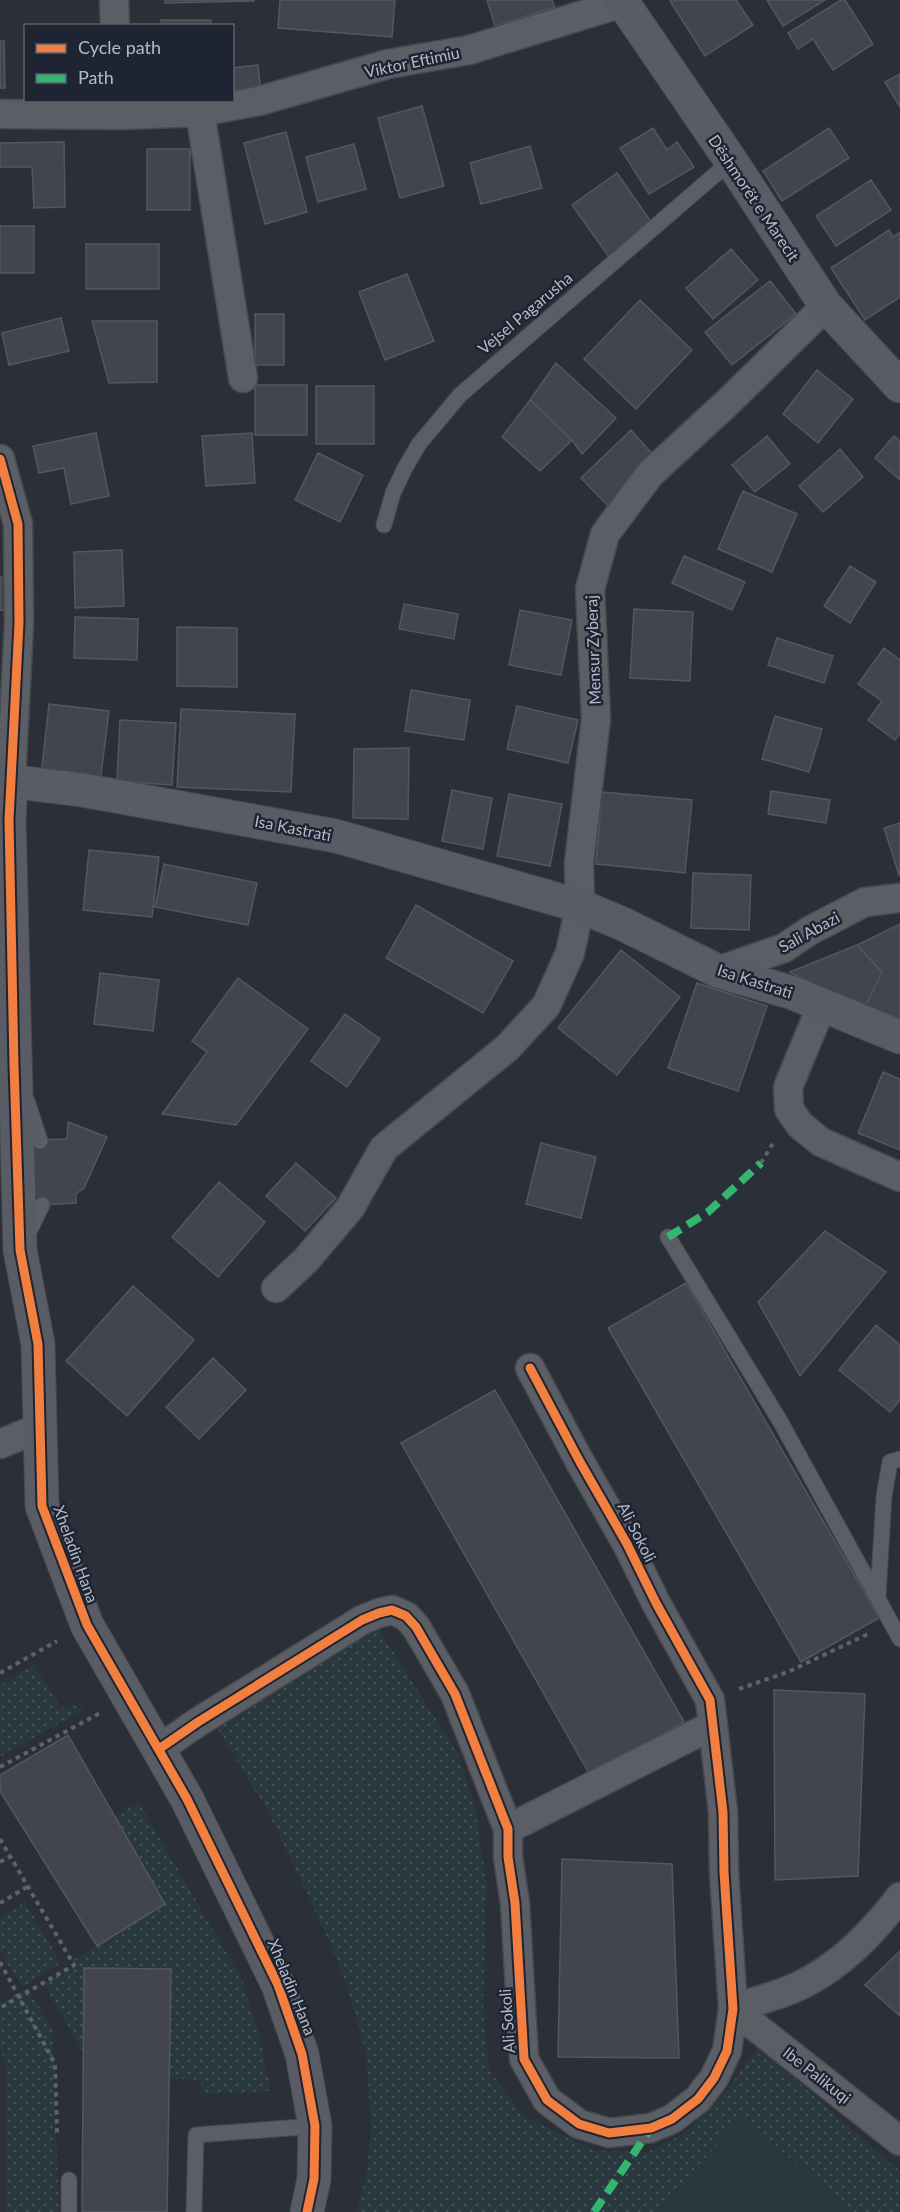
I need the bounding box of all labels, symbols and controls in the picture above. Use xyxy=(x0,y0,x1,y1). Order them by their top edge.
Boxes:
legend xyxy=(24,24,234,102)
text: Cycle path xyxy=(78,36,161,58)
street label: Viktor Eftimiu xyxy=(363,42,461,81)
text: Path xyxy=(78,66,114,88)
street label: Dëshmorët e Marecit xyxy=(705,131,804,265)
street label: Vejsel Pagarusha xyxy=(474,268,576,358)
street label: Mensur Zyberaj xyxy=(581,595,604,705)
street label: Isa Kastrati xyxy=(253,811,333,844)
street label: Sali Abazi xyxy=(775,907,842,956)
street label: Isa Kastrati xyxy=(715,959,795,1002)
street label: Ali Sokoli xyxy=(614,1499,661,1565)
street label: Xheladin Hana xyxy=(50,1503,103,1605)
street label: Xheladin Hana xyxy=(265,1936,320,2038)
street label: Ali Sokoli xyxy=(495,1988,518,2054)
street label: Ibe Palikuqi xyxy=(780,2042,855,2107)

